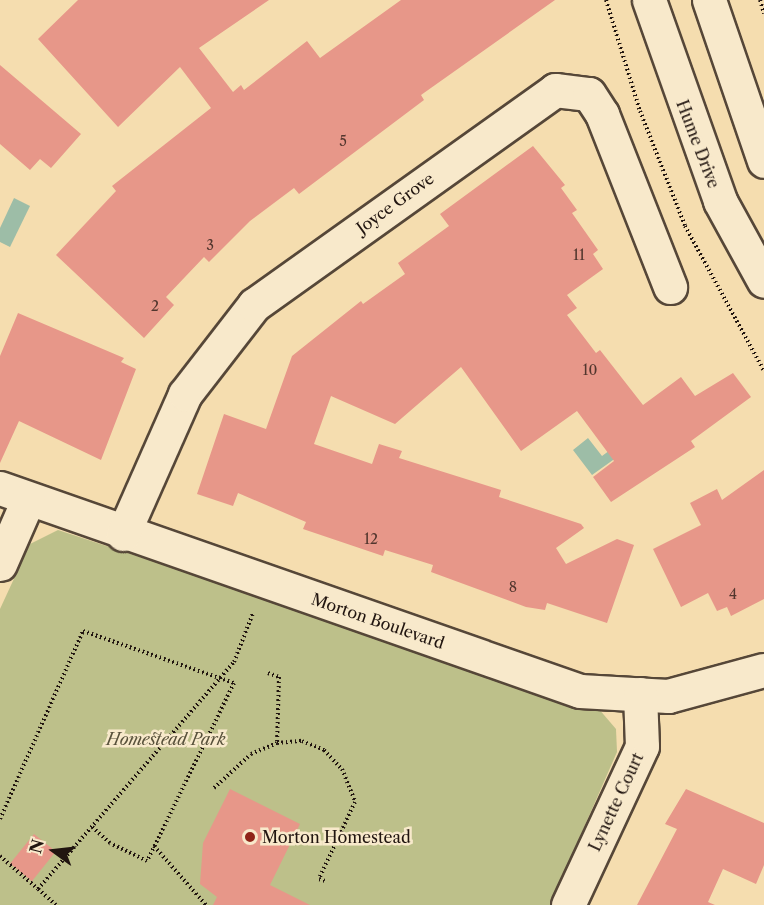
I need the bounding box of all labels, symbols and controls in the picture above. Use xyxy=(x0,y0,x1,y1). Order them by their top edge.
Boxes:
street label: Hume Drive xyxy=(672,97,724,191)
house number: 5 xyxy=(339,133,347,149)
street label: Joyce Grove xyxy=(353,169,437,237)
house number: 3 xyxy=(206,237,214,253)
house number: 11 xyxy=(573,247,585,263)
house number: 2 xyxy=(151,298,159,314)
house number: 10 xyxy=(583,362,597,378)
house number: 12 xyxy=(364,531,378,547)
house number: 8 xyxy=(509,579,517,595)
house number: 4 xyxy=(729,586,737,602)
street label: Morton Boulevard xyxy=(309,589,447,653)
park label: Homestead Park xyxy=(106,729,226,749)
street label: Lynette Court xyxy=(585,750,647,854)
north arrow xyxy=(24,821,84,881)
place label: Morton Homestead xyxy=(262,827,411,847)
marker: Morton Homestead xyxy=(243,830,257,844)
text: N xyxy=(25,837,48,856)

